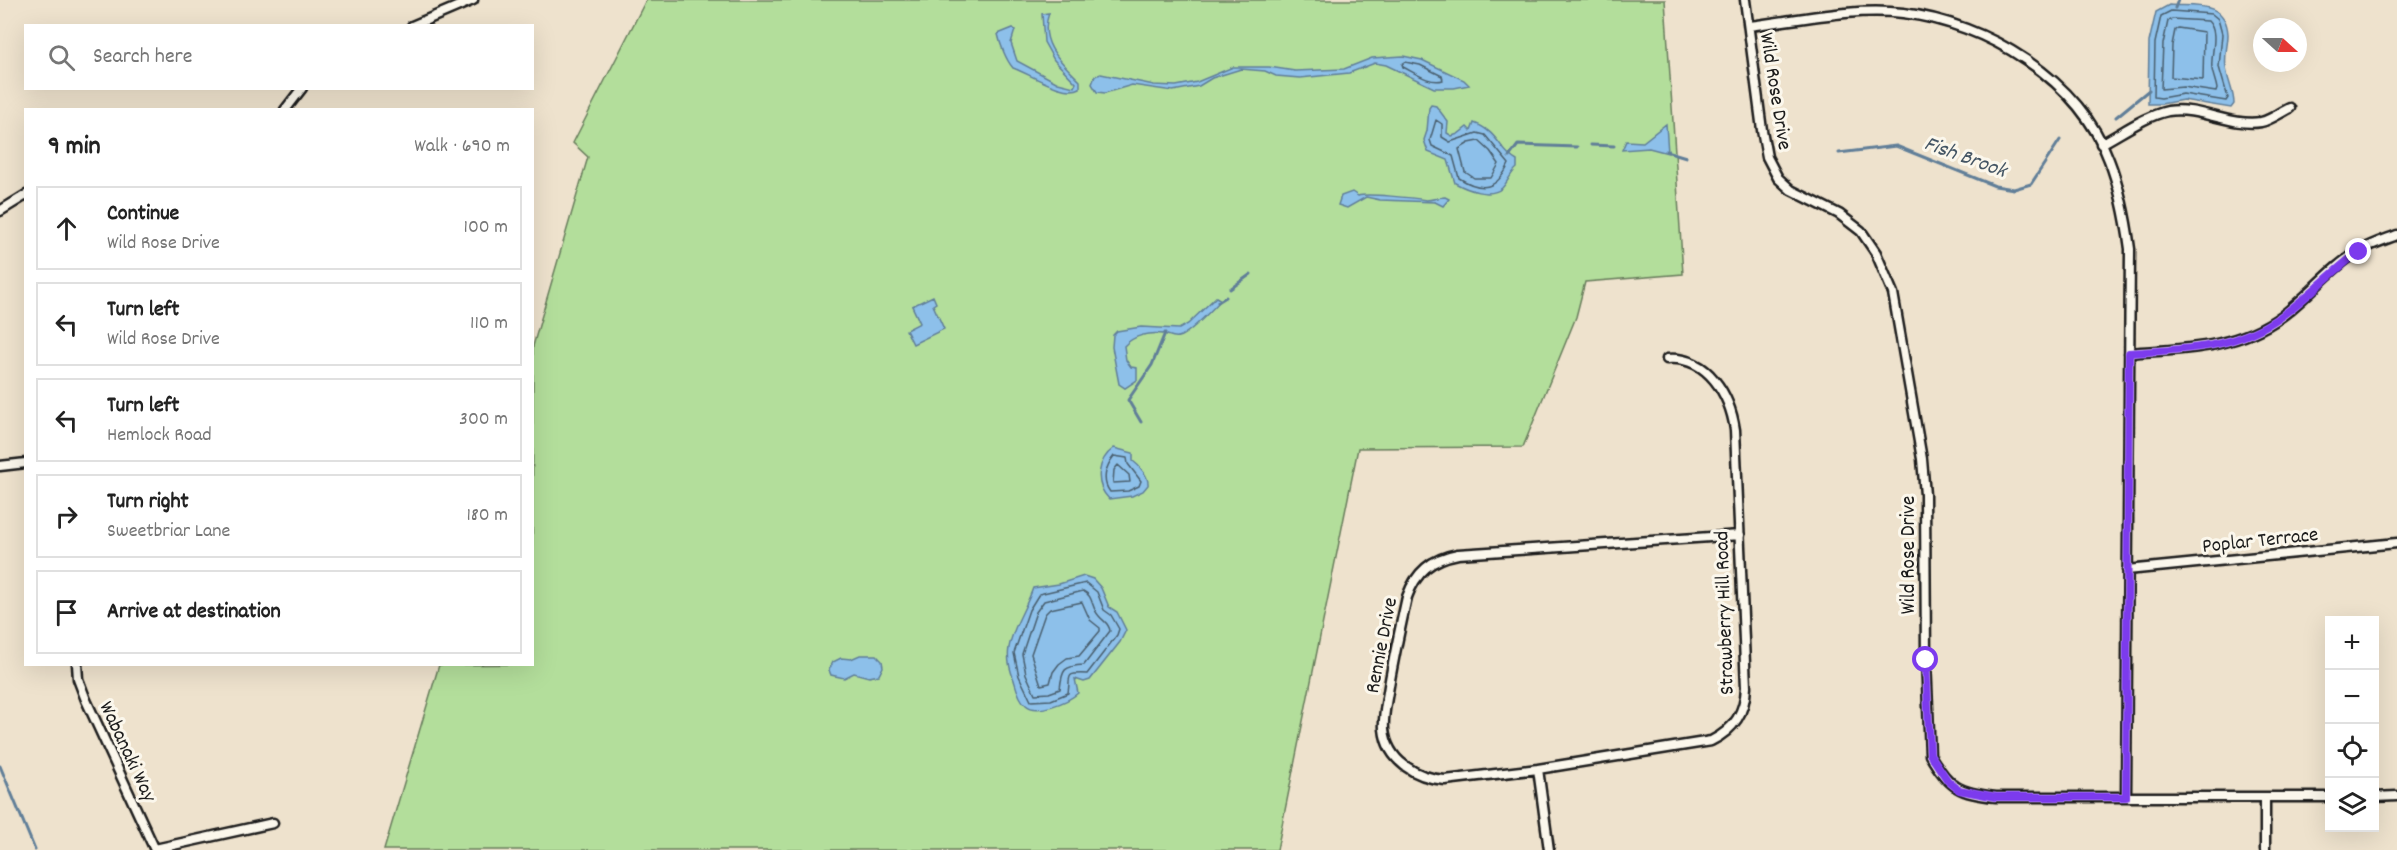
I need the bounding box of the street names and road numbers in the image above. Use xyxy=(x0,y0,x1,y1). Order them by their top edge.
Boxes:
street label: Wild Rose Drive xyxy=(1750,31,1798,152)
street label: Wild Rose Drive xyxy=(1895,496,1925,614)
street label: Poplar Terrace xyxy=(2201,521,2320,563)
street label: Strawberry Hill Road xyxy=(1708,530,1744,695)
street label: Rennie Drive xyxy=(1359,595,1407,696)
street label: Wabanaki Way xyxy=(90,697,163,808)

